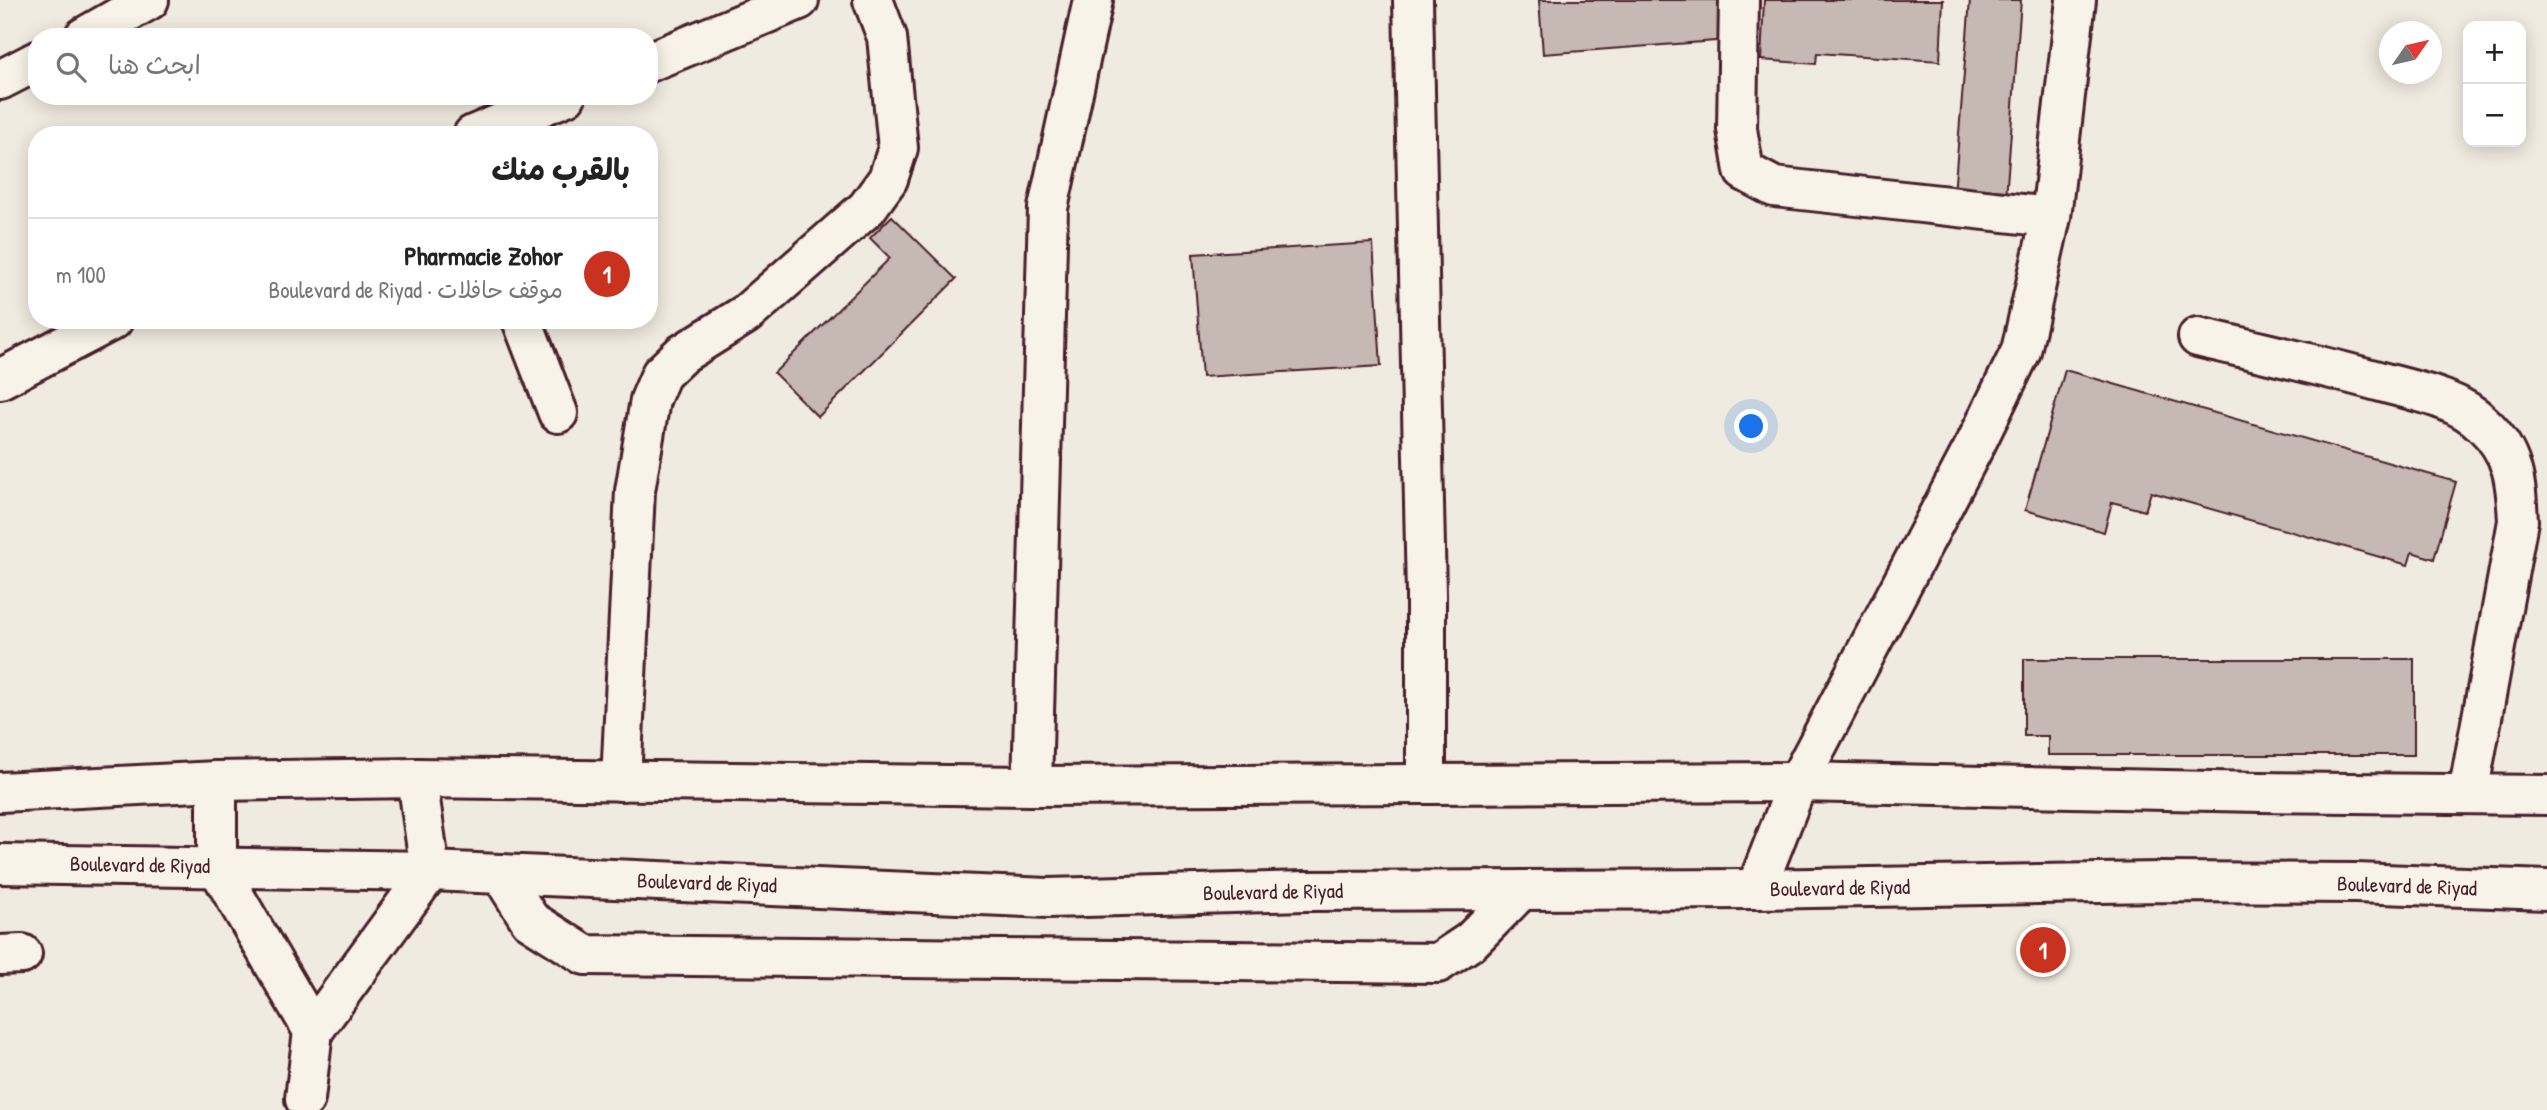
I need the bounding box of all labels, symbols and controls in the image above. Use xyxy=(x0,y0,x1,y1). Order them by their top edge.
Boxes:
north arrow xyxy=(2379,21,2442,84)
map controls xyxy=(2463,21,2526,147)
button: + xyxy=(2463,21,2526,84)
search box xyxy=(28,28,658,105)
text: ابحث هنا xyxy=(108,47,201,82)
icon: search xyxy=(52,48,90,86)
button: − xyxy=(2463,84,2526,147)
text: بالقرب منك xyxy=(492,149,630,189)
text: Pharmacie Zohor xyxy=(404,238,563,273)
text: 100 m xyxy=(56,259,106,290)
text: 1 xyxy=(603,259,611,290)
text: موقف حافلات · Boulevard de Riyad xyxy=(269,274,563,305)
your location xyxy=(1734,409,1768,443)
street label: Boulevard de Riyad xyxy=(70,849,210,880)
street label: Boulevard de Riyad xyxy=(636,866,778,899)
street label: Boulevard de Riyad xyxy=(2336,869,2478,902)
street label: Boulevard de Riyad xyxy=(1770,872,1910,903)
street label: Boulevard de Riyad xyxy=(1203,876,1343,907)
pin: 1 xyxy=(2020,924,2066,976)

